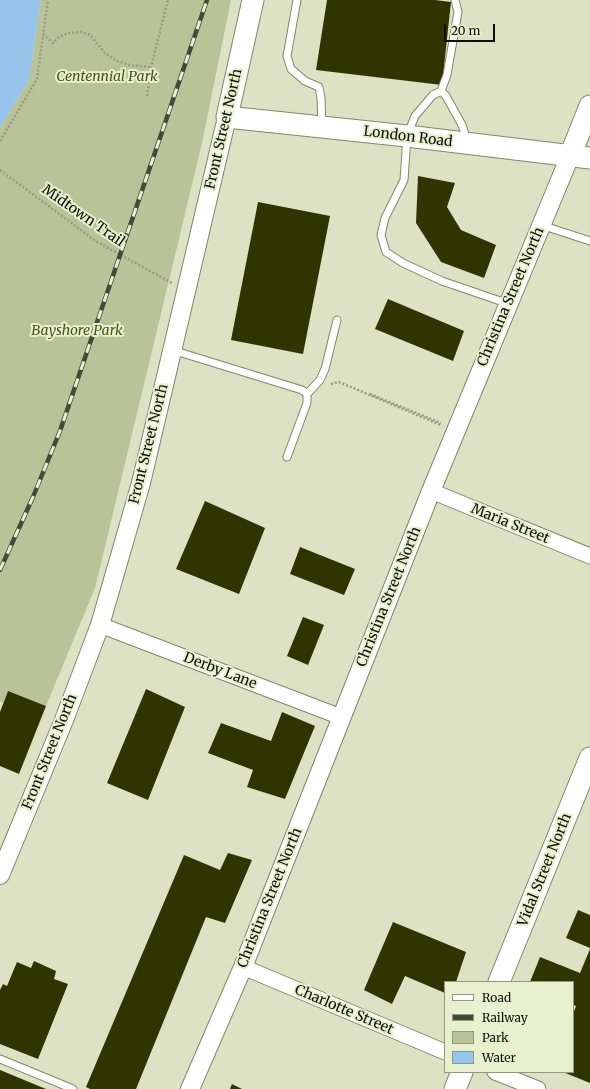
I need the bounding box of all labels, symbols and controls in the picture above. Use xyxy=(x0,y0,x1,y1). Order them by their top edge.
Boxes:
scale bar xyxy=(446,16,497,42)
text: 20 m xyxy=(451,23,480,38)
street label: Front Street North xyxy=(202,67,246,191)
park label: Centennial Park xyxy=(56,69,158,85)
street label: London Road xyxy=(363,123,453,151)
street label: Midtown Trail xyxy=(38,181,128,251)
street label: Christina Street North xyxy=(474,225,548,369)
park label: Bayshore Park xyxy=(31,323,123,339)
street label: Front Street North xyxy=(126,382,172,506)
street label: Maria Street xyxy=(468,501,552,547)
street label: Christina Street North xyxy=(353,525,425,669)
street label: Derby Lane xyxy=(181,649,259,693)
street label: Front Street North xyxy=(19,692,81,812)
street label: Vidal Street North xyxy=(515,811,575,929)
street label: Christina Street North xyxy=(234,826,306,970)
legend xyxy=(444,981,574,1073)
street label: Charlotte Street xyxy=(292,982,396,1038)
text: Road xyxy=(482,990,511,1005)
text: Railway xyxy=(482,1010,528,1025)
text: Park xyxy=(482,1030,509,1045)
text: Water xyxy=(482,1050,516,1065)

